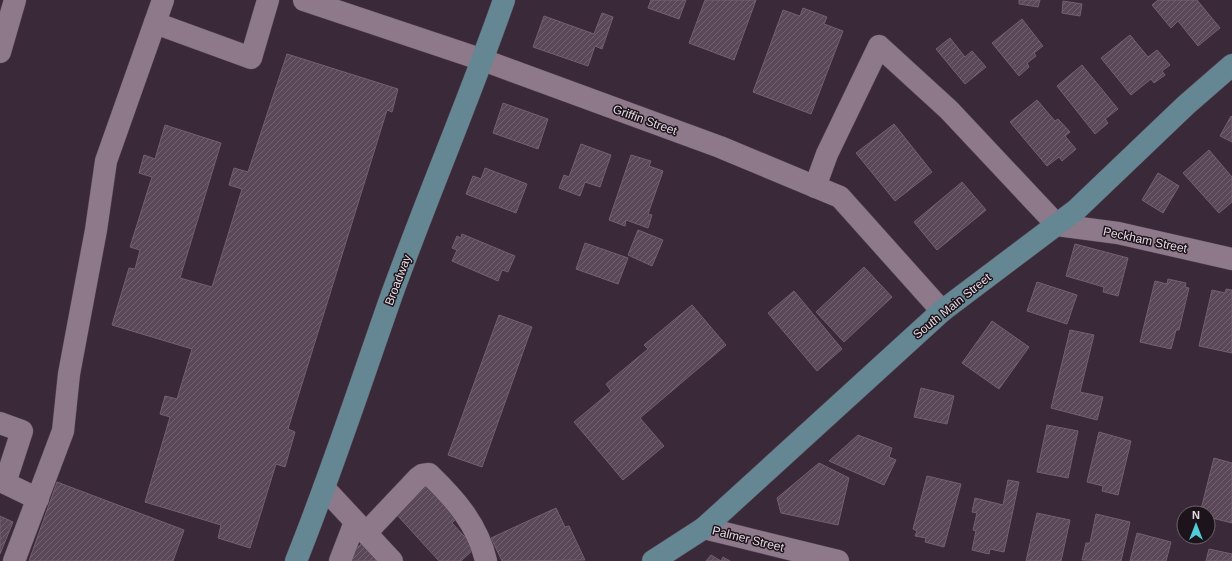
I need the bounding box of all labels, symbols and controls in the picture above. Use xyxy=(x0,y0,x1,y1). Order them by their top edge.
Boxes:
street label: Griffin Street xyxy=(611,102,680,138)
street label: Peckham Street xyxy=(1102,224,1189,256)
street label: Broadway xyxy=(382,253,414,307)
street label: South Main Street xyxy=(910,270,994,342)
north arrow xyxy=(1176,505,1216,545)
text: N xyxy=(1192,509,1200,521)
street label: Palmer Street xyxy=(711,523,786,555)

